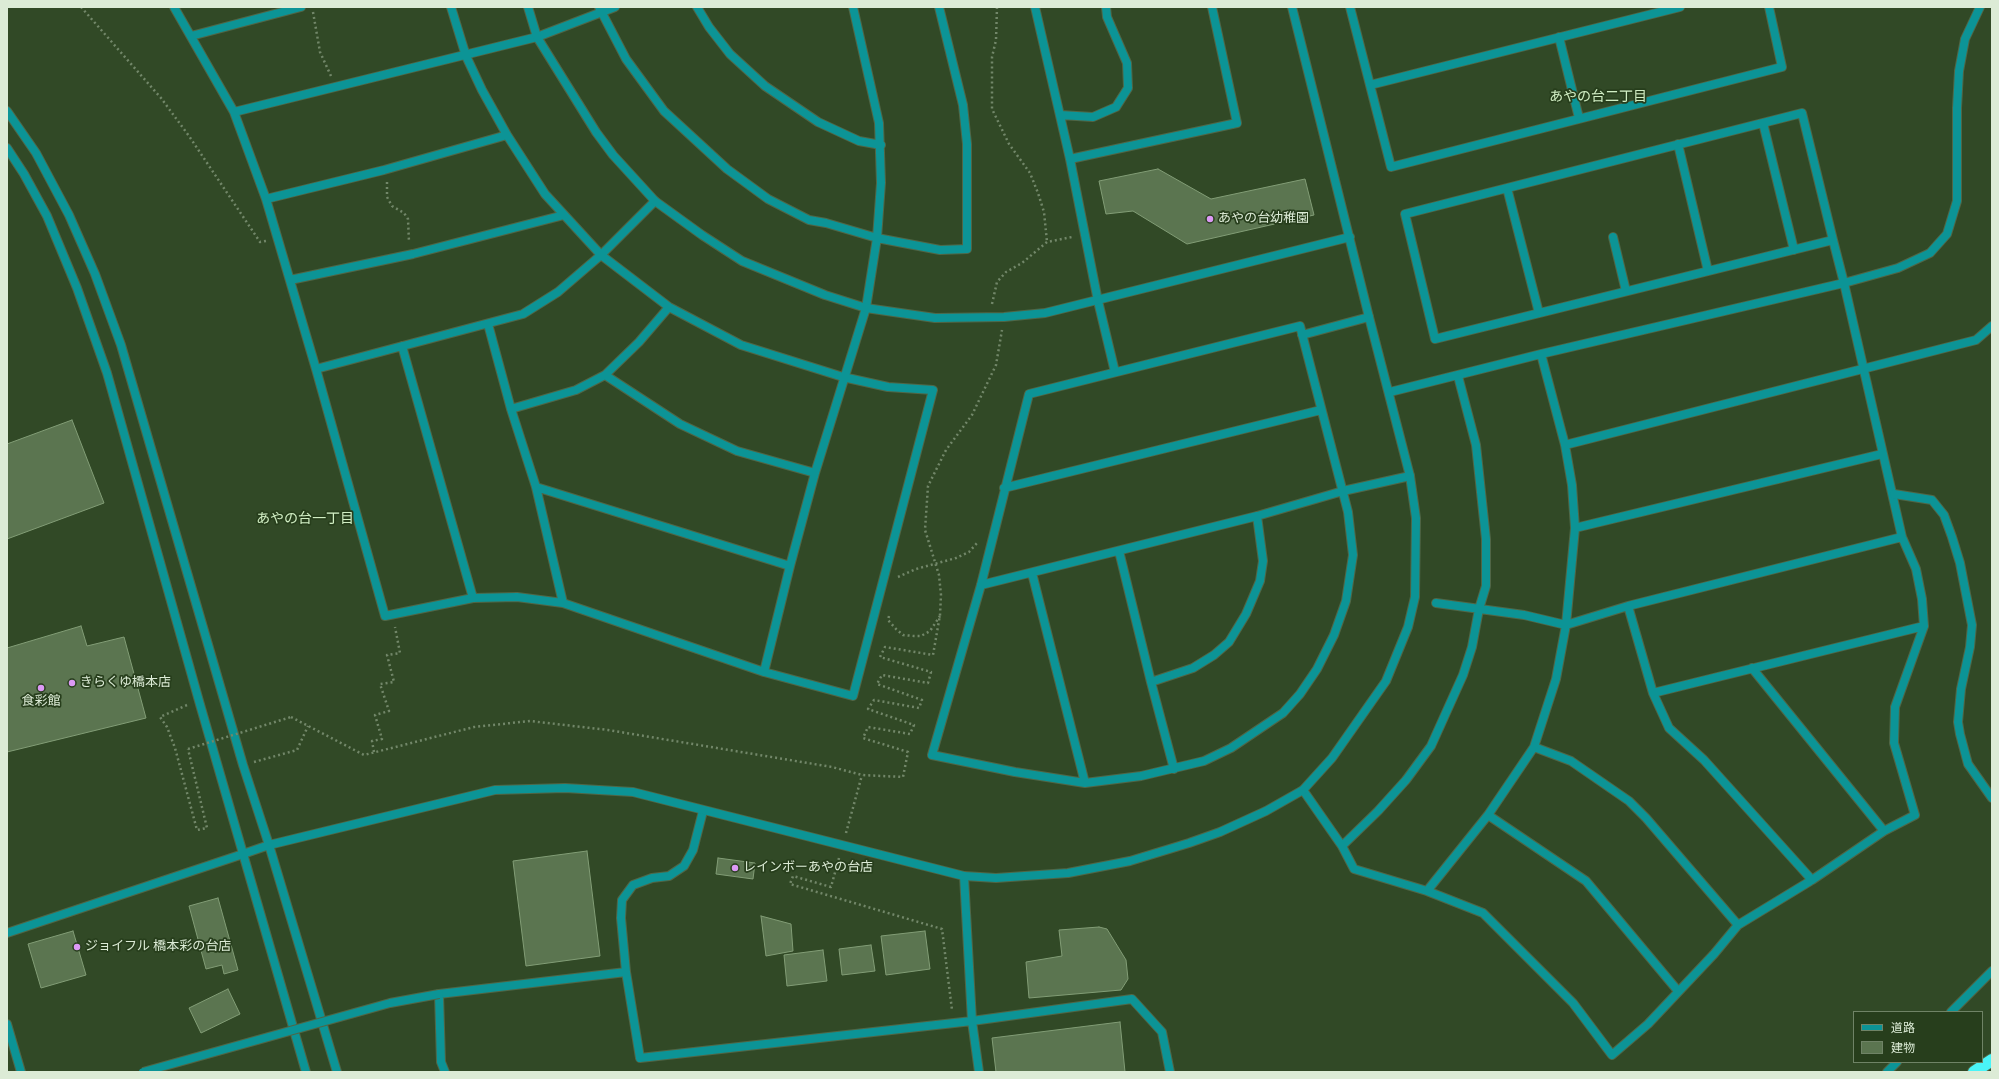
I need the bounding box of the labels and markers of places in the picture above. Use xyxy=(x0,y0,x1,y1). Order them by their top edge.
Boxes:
place label: あやの台幼稚園 xyxy=(1218,211,1309,227)
marker: あやの台幼稚園 xyxy=(1205,214,1215,224)
place label: きらくゆ橋本店 xyxy=(80,675,171,691)
marker: きらくゆ橋本店 xyxy=(67,678,77,688)
marker: 食彩館 xyxy=(36,683,46,693)
place label: 食彩館 xyxy=(22,694,60,710)
place label: レインボーあやの台店 xyxy=(743,860,873,876)
marker: レインボーあやの台店 xyxy=(730,863,740,873)
place label: ジョイフル 橋本彩の台店 xyxy=(85,939,231,955)
marker: ジョイフル 橋本彩の台店 xyxy=(72,942,82,952)

